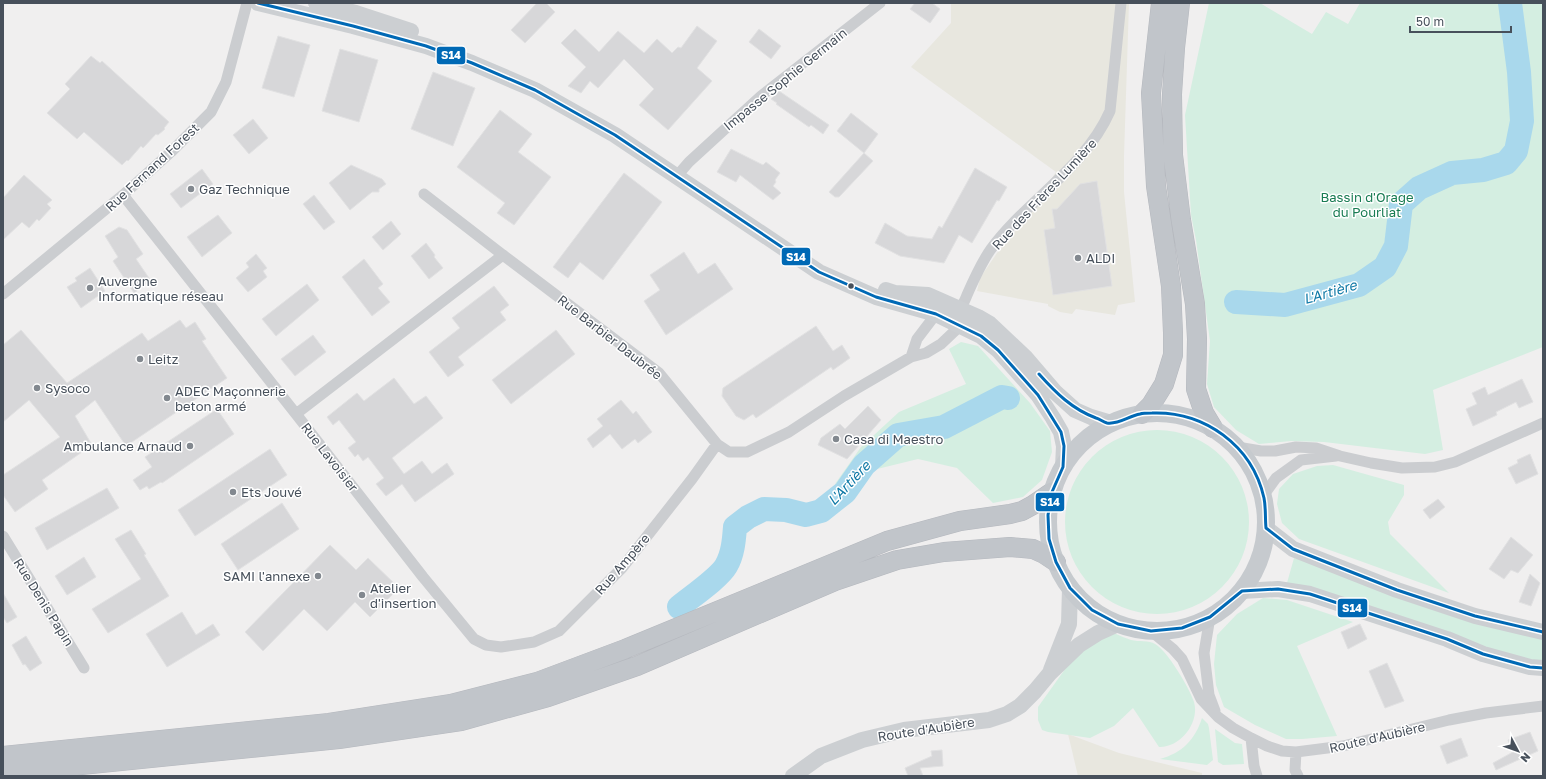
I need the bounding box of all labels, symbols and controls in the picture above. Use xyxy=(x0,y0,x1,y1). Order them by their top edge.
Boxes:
scale bar xyxy=(1410,8,1511,34)
text: 50 m xyxy=(1416,14,1444,29)
street label: Impasse Sophie Germain xyxy=(720,24,850,134)
line badge: S14 xyxy=(436,46,466,65)
text: S14 xyxy=(441,48,461,61)
street label: Rue Fernand Forest xyxy=(102,120,202,214)
street label: Rue des Frères Lumière xyxy=(988,135,1100,253)
place label: Gaz Technique xyxy=(199,181,290,197)
marker: Gaz Technique xyxy=(186,184,196,194)
park label: Bassin d'Orage du Pourliat xyxy=(1321,189,1413,220)
line badge: S14 xyxy=(781,247,811,266)
text: S14 xyxy=(786,250,806,263)
place label: ALDI xyxy=(1086,250,1115,266)
marker: ALDI xyxy=(1073,253,1083,263)
place label: Auvergne Informatique réseau xyxy=(98,273,224,304)
water label: L'Artière xyxy=(1301,276,1359,307)
unlabelled marker xyxy=(846,281,856,291)
marker: Auvergne Informatique réseau xyxy=(85,283,95,293)
street label: Rue Barbier Daubrée xyxy=(555,291,665,383)
place label: Leitz xyxy=(148,351,179,367)
marker: Leitz xyxy=(135,354,145,364)
place label: Sysoco xyxy=(45,380,90,396)
marker: Sysoco xyxy=(32,383,42,393)
place label: ADEC Maçonnerie beton armé xyxy=(175,383,286,414)
marker: ADEC Maçonnerie beton armé xyxy=(162,393,172,403)
street label: Rue Lavoisier xyxy=(298,419,362,495)
place label: Casa di Maestro xyxy=(844,431,943,447)
marker: Casa di Maestro xyxy=(831,434,841,444)
place label: Ambulance Arnaud xyxy=(64,438,182,454)
marker: Ambulance Arnaud xyxy=(185,441,195,451)
water label: L'Artière xyxy=(824,456,874,508)
place label: Ets Jouvé xyxy=(241,484,302,500)
marker: Ets Jouvé xyxy=(228,487,238,497)
line badge: S14 xyxy=(1035,492,1065,512)
text: S14 xyxy=(1040,495,1060,508)
street label: Rue Ampère xyxy=(591,530,653,598)
street label: Rue Denis Papin xyxy=(11,555,77,649)
place label: SAMI l'annexe xyxy=(223,568,310,584)
marker: SAMI l'annexe xyxy=(313,571,323,581)
place label: Atelier d'insertion xyxy=(370,580,437,611)
marker: Atelier d'insertion xyxy=(357,590,367,600)
line badge: S14 xyxy=(1337,598,1368,618)
text: S14 xyxy=(1342,601,1362,614)
street label: Route d'Aubière xyxy=(876,713,976,745)
street label: Route d'Aubière xyxy=(1327,718,1427,756)
north arrow xyxy=(1498,731,1538,771)
text: N xyxy=(1518,750,1534,765)

